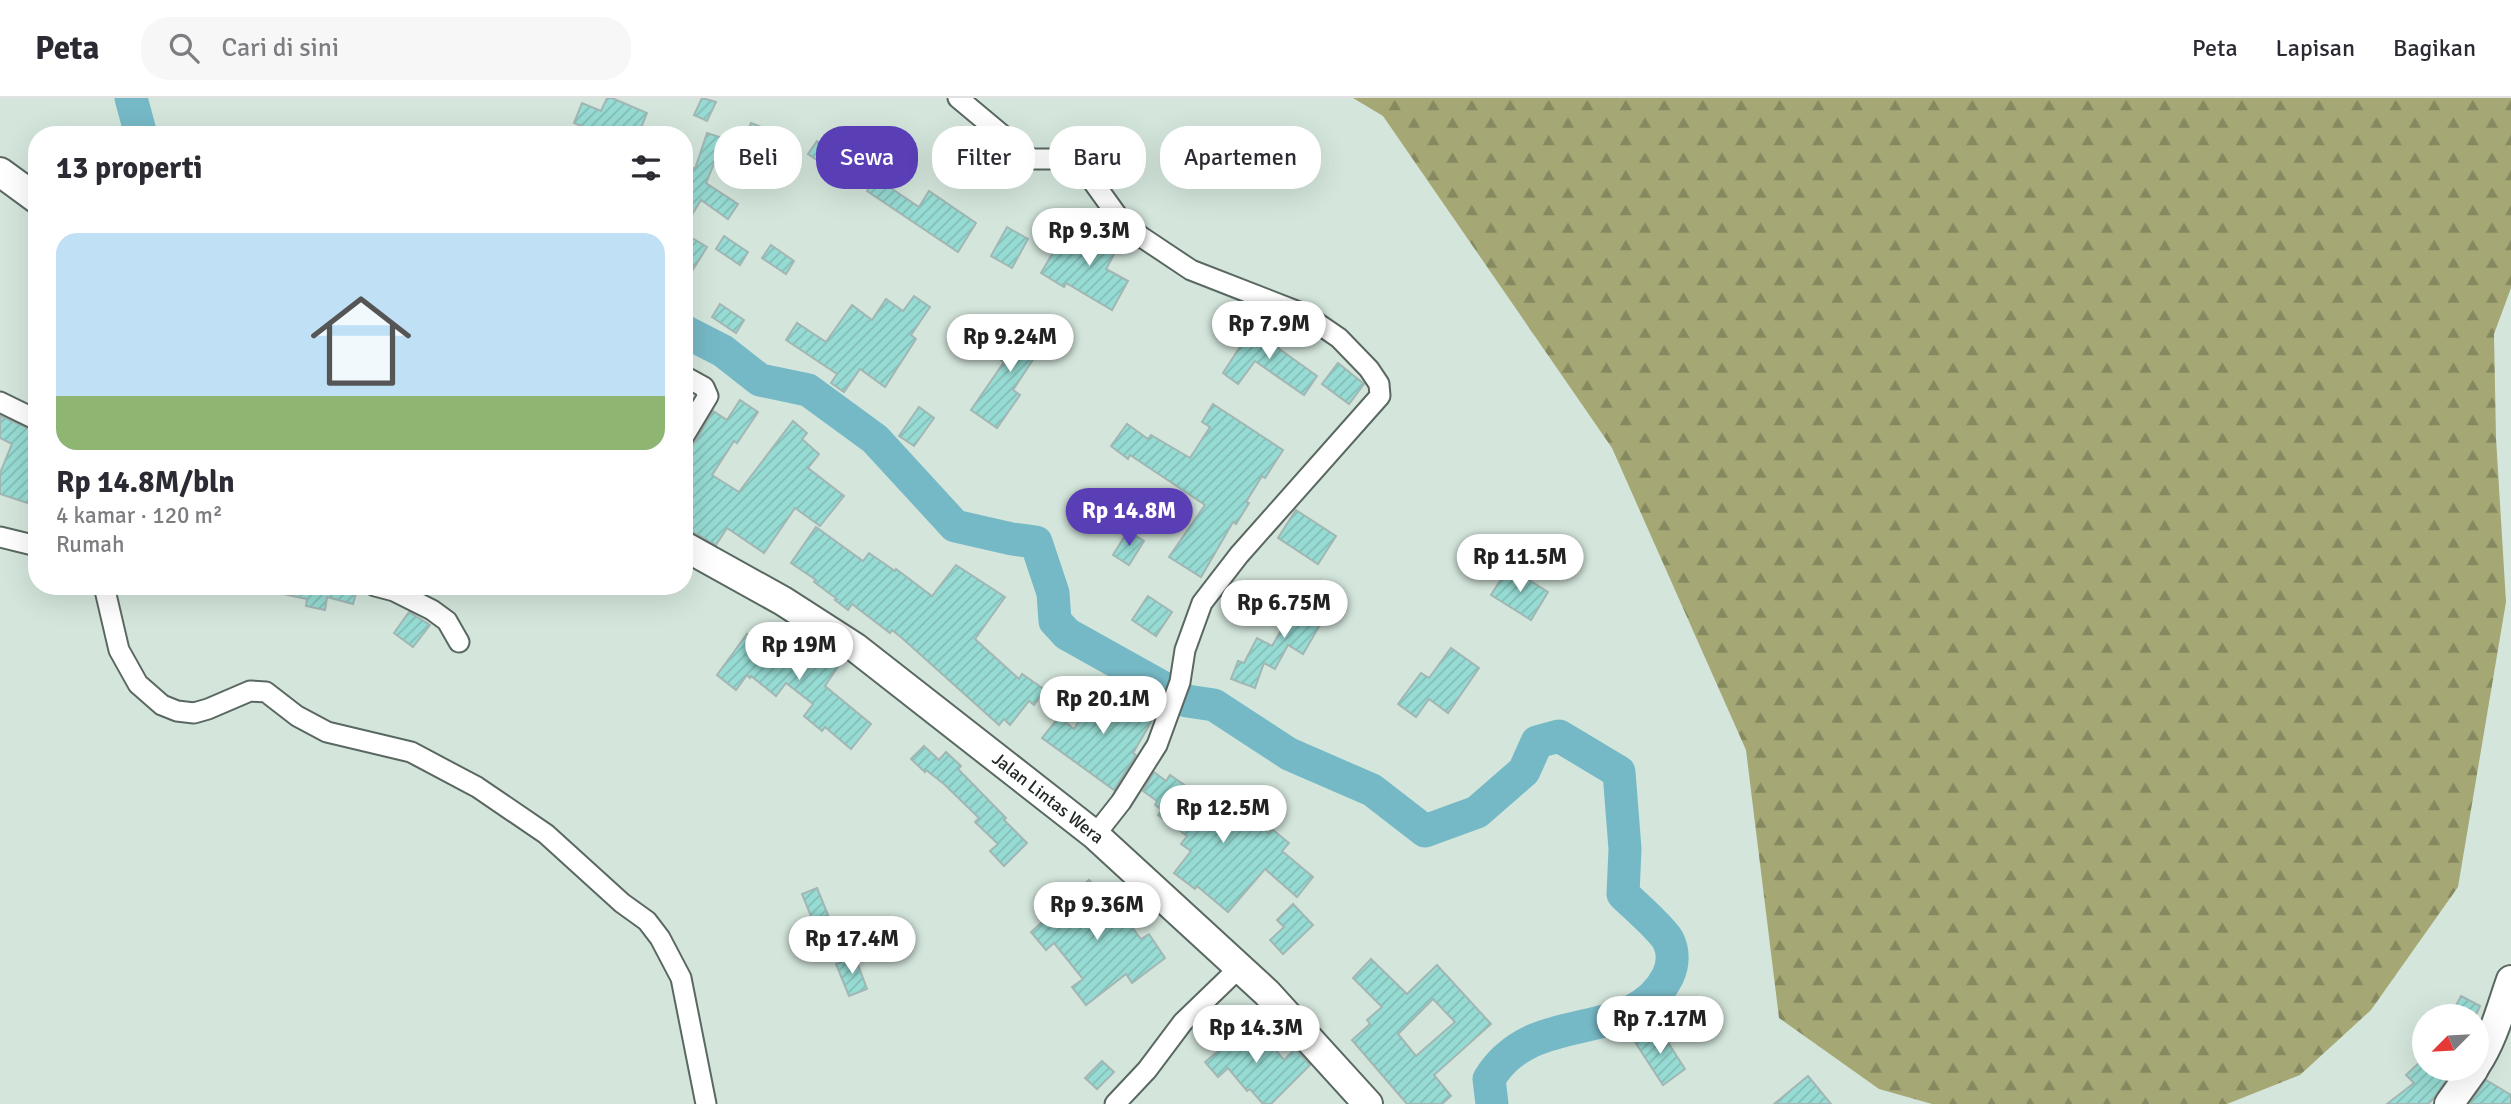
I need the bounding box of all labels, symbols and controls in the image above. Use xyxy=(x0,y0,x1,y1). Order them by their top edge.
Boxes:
search box xyxy=(141,17,631,80)
text: Peta xyxy=(35,28,99,69)
icon: search xyxy=(165,29,203,67)
text: Cari di sini xyxy=(221,32,339,64)
text: Peta xyxy=(2192,33,2238,63)
text: Lapisan xyxy=(2276,33,2355,63)
text: Bagikan xyxy=(2393,33,2476,63)
chip: Beli xyxy=(714,126,802,189)
chip: Sewa xyxy=(816,126,918,189)
chip: Filter xyxy=(932,126,1035,189)
chip: Baru xyxy=(1049,126,1146,189)
chip: Apartemen xyxy=(1160,126,1321,189)
icon: filters xyxy=(627,149,665,187)
text: 13 properti xyxy=(56,150,203,187)
pin: Rp 9.3M xyxy=(1024,208,1154,268)
text: Rp 9.3M xyxy=(1048,216,1130,245)
icon: home xyxy=(298,278,424,404)
pin: Rp 7.9M xyxy=(1204,302,1334,361)
text: Rp 7.9M xyxy=(1228,309,1310,338)
pin: Rp 9.24M xyxy=(938,314,1082,374)
text: Rp 9.24M xyxy=(963,322,1057,351)
text: Rp 14.8M/bln xyxy=(56,464,235,501)
pin: Rp 14.8M xyxy=(1057,489,1201,548)
text: Rp 14.8M xyxy=(1082,496,1176,525)
text: 4 kamar · 120 m² xyxy=(56,501,223,530)
text: Rumah xyxy=(56,530,124,559)
pin: Rp 11.5M xyxy=(1448,534,1592,594)
text: Rp 11.5M xyxy=(1473,542,1567,571)
pin: Rp 6.75M xyxy=(1212,580,1356,640)
text: Rp 6.75M xyxy=(1237,588,1331,617)
pin: Rp 19M xyxy=(742,622,856,682)
text: Rp 19M xyxy=(761,630,837,659)
pin: Rp 20.1M xyxy=(1031,676,1175,736)
text: Rp 20.1M xyxy=(1056,684,1150,713)
street label: Jalan Lintas Wera xyxy=(988,748,1108,848)
pin: Rp 12.5M xyxy=(1151,786,1295,845)
text: Rp 12.5M xyxy=(1176,793,1270,822)
pin: Rp 9.36M xyxy=(1025,882,1169,942)
text: Rp 9.36M xyxy=(1050,890,1144,919)
pin: Rp 17.4M xyxy=(780,916,924,976)
text: Rp 17.4M xyxy=(805,924,899,953)
pin: Rp 7.17M xyxy=(1588,996,1732,1056)
text: Rp 7.17M xyxy=(1613,1004,1707,1033)
north arrow xyxy=(2412,1004,2488,1082)
map controls xyxy=(2412,1004,2489,1081)
pin: Rp 14.3M xyxy=(1184,1006,1328,1065)
text: Rp 14.3M xyxy=(1209,1013,1303,1042)

